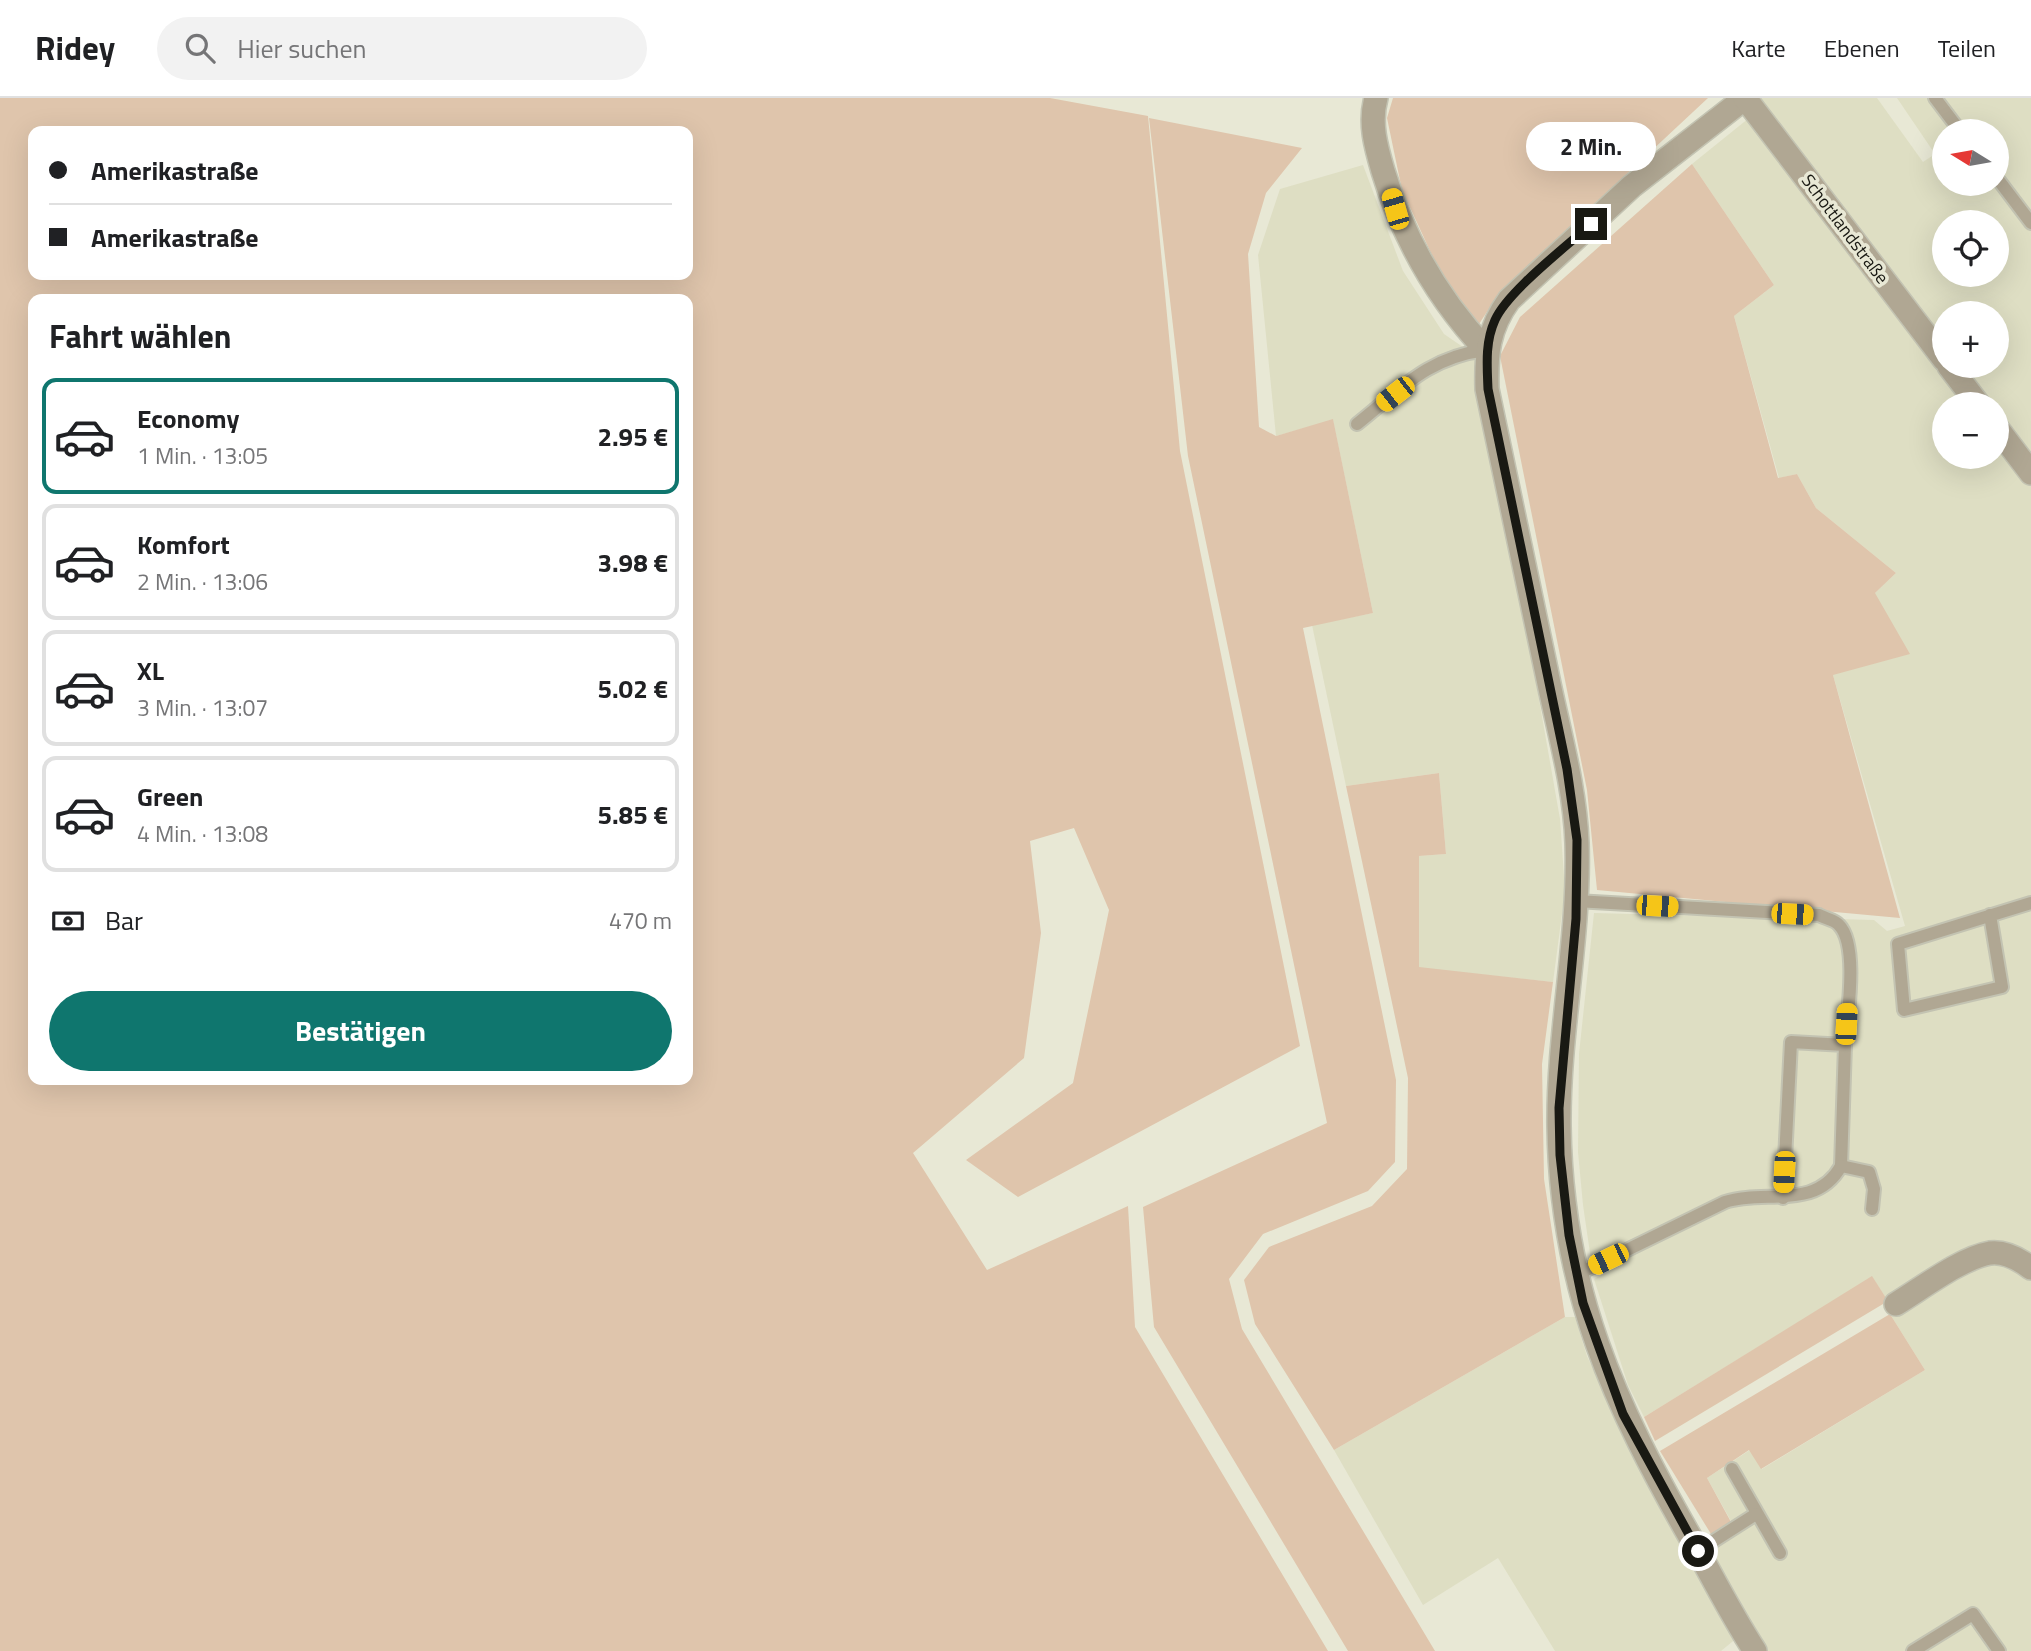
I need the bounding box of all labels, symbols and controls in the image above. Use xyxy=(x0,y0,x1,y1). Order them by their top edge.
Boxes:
search box xyxy=(157,17,647,80)
text: Ridey xyxy=(35,23,115,73)
icon: search xyxy=(181,29,219,67)
text: Hier suchen xyxy=(237,29,367,68)
text: Karte xyxy=(1731,30,1786,66)
text: Ebenen xyxy=(1824,30,1900,66)
text: Teilen xyxy=(1938,30,1996,66)
north arrow xyxy=(1932,119,2009,196)
map controls xyxy=(1932,119,2009,469)
callout: 2 Min. xyxy=(1526,122,1656,172)
text: 2 Min. xyxy=(1560,129,1622,164)
text: Amerikastraße xyxy=(91,151,259,190)
street label: Schottlandstraße xyxy=(1795,168,1896,289)
car xyxy=(1380,186,1411,232)
route end xyxy=(1575,208,1607,240)
button: locate xyxy=(1932,210,2009,287)
text: Amerikastraße xyxy=(91,218,259,257)
button: + xyxy=(1932,301,2009,378)
text: Fahrt wählen xyxy=(49,312,232,360)
car xyxy=(1372,373,1419,415)
button: − xyxy=(1932,392,2009,469)
text: Economy xyxy=(137,399,239,438)
icon: car xyxy=(53,405,116,468)
text: 2.95 € xyxy=(597,417,668,456)
text: 1 Min. · 13:05 xyxy=(137,438,268,473)
text: Komfort xyxy=(137,525,230,564)
icon: car xyxy=(53,531,116,594)
text: 3.98 € xyxy=(597,543,668,582)
text: 2 Min. · 13:06 xyxy=(137,564,268,599)
text: XL xyxy=(137,651,164,690)
icon: car xyxy=(53,657,116,720)
text: 5.02 € xyxy=(597,669,668,708)
text: 3 Min. · 13:07 xyxy=(137,690,268,725)
text: Green xyxy=(137,777,203,816)
icon: car xyxy=(53,783,116,846)
text: 5.85 € xyxy=(597,795,668,834)
text: 4 Min. · 13:08 xyxy=(137,816,268,851)
car xyxy=(1636,894,1679,918)
text: Bar xyxy=(105,901,143,940)
icon: cash xyxy=(49,902,87,940)
car xyxy=(1771,902,1814,926)
text: 470 m xyxy=(609,903,672,938)
button: Bestätigen xyxy=(49,991,672,1071)
car xyxy=(1835,1002,1858,1046)
car xyxy=(1773,1150,1796,1194)
car xyxy=(1585,1240,1632,1278)
route start xyxy=(1682,1535,1714,1567)

